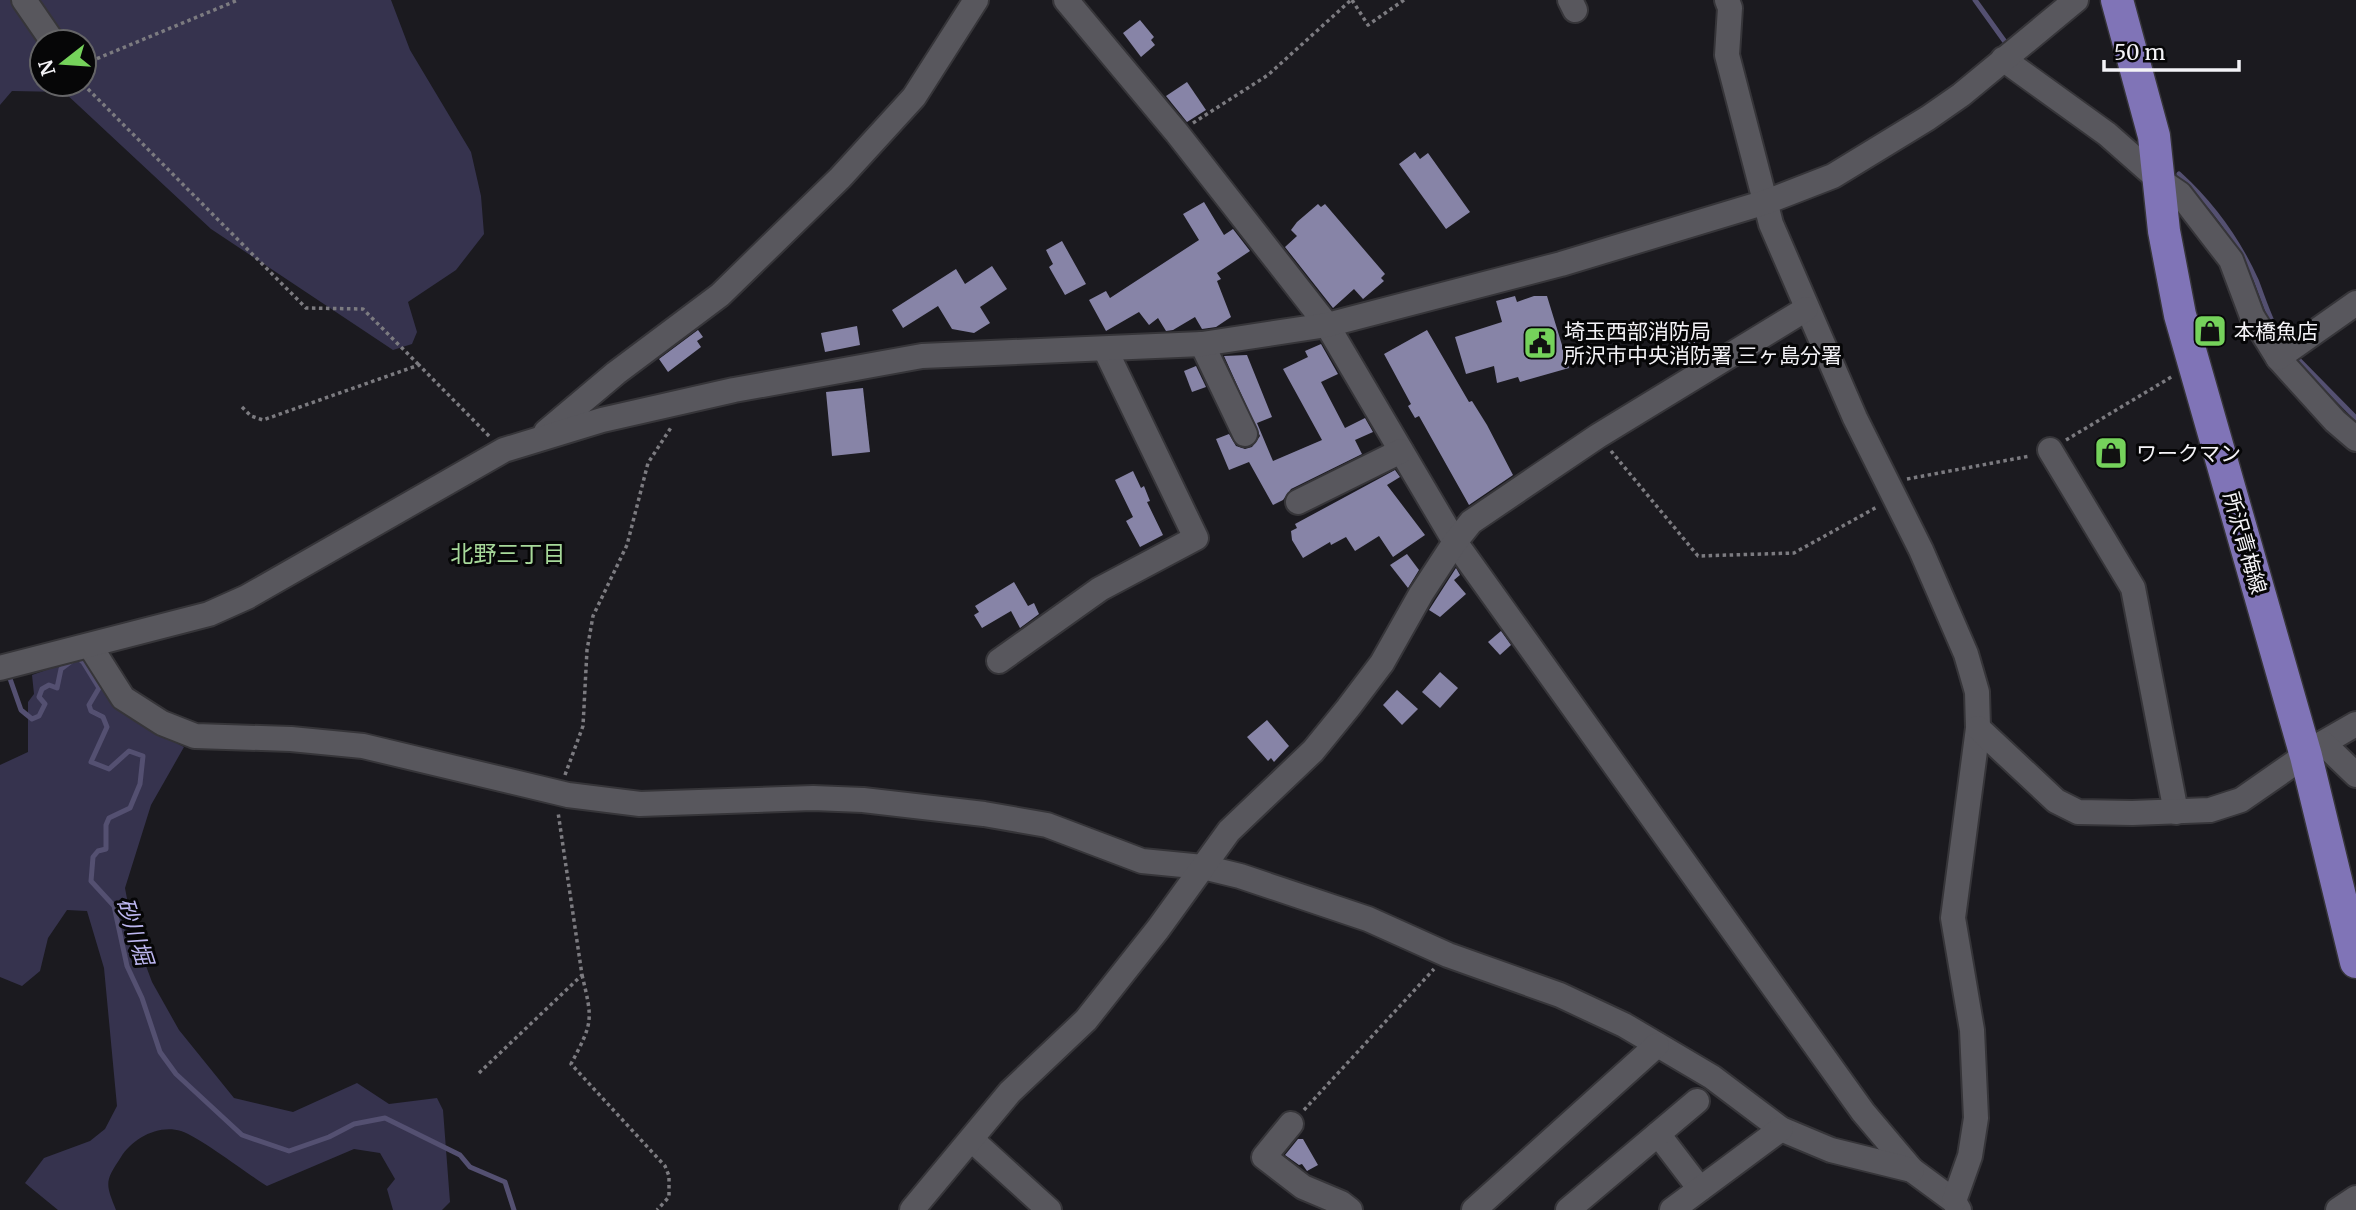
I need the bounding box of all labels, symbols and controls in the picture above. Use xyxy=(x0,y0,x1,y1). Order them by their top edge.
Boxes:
north arrow xyxy=(28,28,98,98)
scale bar xyxy=(2104,28,2239,72)
text: 50 m xyxy=(2114,39,2165,66)
text: N xyxy=(33,57,60,79)
shop icon: 本橋魚店 xyxy=(2191,312,2229,350)
place label: 埼玉西部消防局 所沢市中央消防署 三ヶ島分署 xyxy=(1564,318,1842,369)
place label: 本橋魚店 xyxy=(2234,318,2318,345)
public building icon: 埼玉西部消防局 所沢市中央消防署 三ヶ島分署 xyxy=(1521,324,1559,362)
shop icon: ワークマン xyxy=(2092,434,2130,472)
place label: ワークマン xyxy=(2136,440,2241,467)
street label: 所沢青梅線 xyxy=(2218,489,2272,597)
district label: 北野三丁目 xyxy=(451,539,566,568)
water label: 砂川堀 xyxy=(111,894,160,971)

